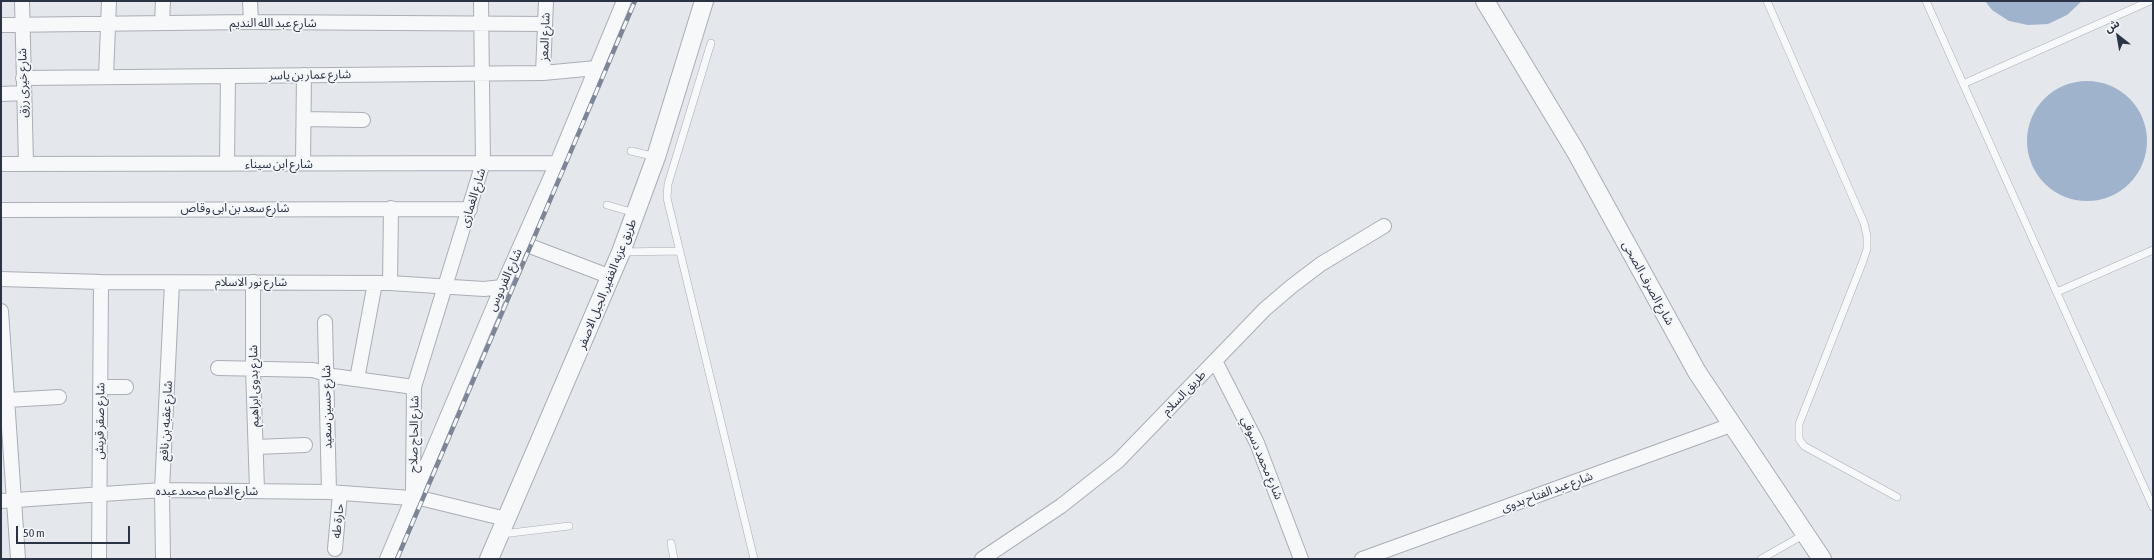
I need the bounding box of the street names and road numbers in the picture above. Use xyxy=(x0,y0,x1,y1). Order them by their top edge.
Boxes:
street label: شارع المعز xyxy=(537,12,553,62)
street label: شارع عبد الله النديم xyxy=(229,16,317,30)
street label: شارع خيرى رزق xyxy=(15,48,31,118)
street label: شارع عمار بن ياسر xyxy=(269,67,351,83)
street label: شارع ابن سيناء xyxy=(245,157,313,171)
street label: شارع الغمازى xyxy=(457,167,489,229)
street label: شارع سعد بن ابى وقاص xyxy=(181,201,289,215)
street label: طريق عزبه الغفير, الجبل الاصفر xyxy=(574,217,640,351)
street label: شارع الصرف الصحى xyxy=(1619,238,1677,328)
street label: شارع الفردوس xyxy=(485,246,525,314)
street label: شارع نور الاسلام xyxy=(215,275,287,289)
street label: شارع بدوى ابراهيم xyxy=(246,345,262,427)
street label: شارع حسين سعيد xyxy=(319,365,335,449)
street label: طريق السلام xyxy=(1159,368,1209,418)
street label: شارع عقبه بن نافع xyxy=(157,380,175,462)
street label: شارع صقر قريش xyxy=(92,382,108,460)
street label: شارع الحاج صلاح xyxy=(406,395,422,473)
street label: شارع محمد دسوقي xyxy=(1238,414,1286,502)
street label: شارع عبد الفتاح بدوى xyxy=(1499,469,1595,515)
street label: شارع الامام محمد عبده xyxy=(156,484,258,498)
street label: حارة طه xyxy=(329,503,347,539)

